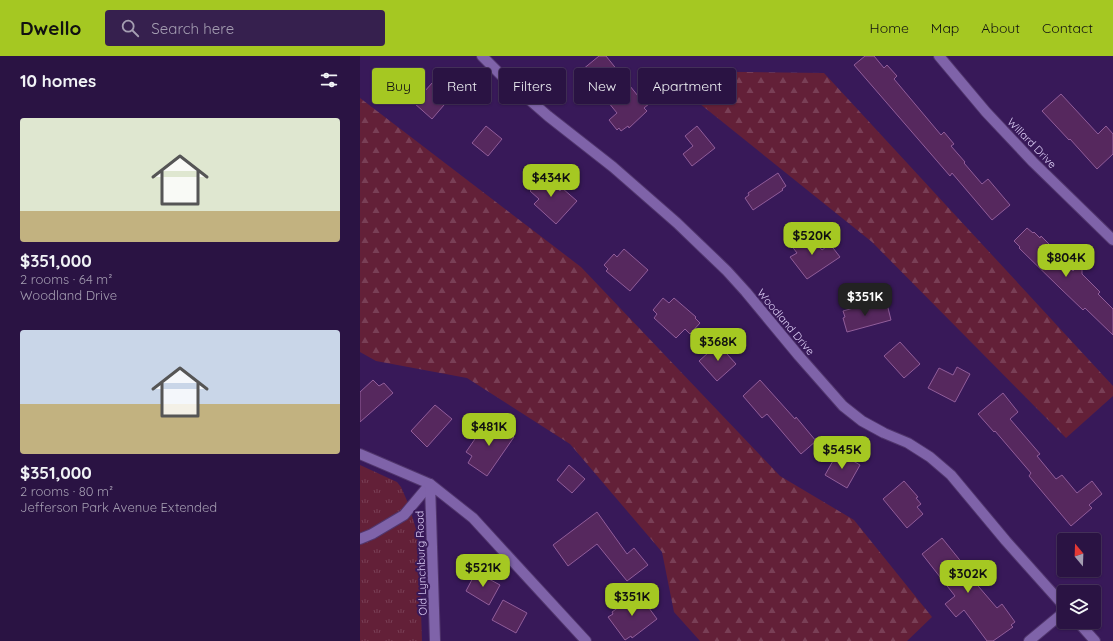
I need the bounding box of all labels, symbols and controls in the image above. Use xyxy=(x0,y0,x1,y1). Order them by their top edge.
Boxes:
search box xyxy=(105,10,385,46)
text: Dwello xyxy=(20,16,81,40)
icon: search xyxy=(119,17,141,39)
text: Search here xyxy=(151,19,234,38)
text: Home xyxy=(870,19,909,37)
text: Map xyxy=(931,19,959,37)
text: About xyxy=(981,19,1020,37)
text: Contact xyxy=(1042,19,1093,37)
chip: Buy xyxy=(372,68,425,104)
chip: Rent xyxy=(433,68,491,104)
chip: Filters xyxy=(499,68,566,104)
chip: New xyxy=(574,68,630,104)
chip: Apartment xyxy=(638,68,736,104)
icon: filters xyxy=(318,69,340,91)
text: 10 homes xyxy=(20,70,96,91)
street label: Willard Drive xyxy=(1004,115,1060,171)
icon: home xyxy=(144,144,216,216)
pin: $434K xyxy=(523,164,579,198)
text: $434K xyxy=(532,169,570,185)
pin: $520K xyxy=(784,222,840,256)
text: $520K xyxy=(792,227,832,243)
pin: $804K xyxy=(1038,244,1094,278)
text: $804K xyxy=(1046,249,1086,265)
text: $351,000 xyxy=(20,250,92,271)
text: 2 rooms · 64 m² xyxy=(20,271,112,287)
pin: $351K xyxy=(837,283,893,317)
street label: Woodland Drive xyxy=(754,286,818,358)
text: Woodland Drive xyxy=(20,287,117,303)
text: $351K xyxy=(847,288,883,304)
pin: $368K xyxy=(690,328,746,362)
text: $368K xyxy=(699,333,737,349)
icon: home xyxy=(144,356,216,428)
pin: $481K xyxy=(461,413,517,447)
text: $481K xyxy=(471,418,507,434)
pin: $545K xyxy=(814,436,870,470)
text: $545K xyxy=(823,441,861,457)
text: $351,000 xyxy=(20,462,92,483)
text: 2 rooms · 80 m² xyxy=(20,483,113,499)
text: Jefferson Park Avenue Extended xyxy=(20,499,217,515)
street label: Old Lynchburg Road xyxy=(412,510,430,616)
north arrow xyxy=(1057,533,1101,577)
map controls xyxy=(1057,533,1101,629)
pin: $521K xyxy=(455,554,511,588)
text: $521K xyxy=(465,559,501,575)
pin: $302K xyxy=(940,560,996,594)
text: $302K xyxy=(949,565,987,581)
pin: $351K xyxy=(604,583,660,617)
button: layers xyxy=(1057,585,1101,629)
text: $351K xyxy=(614,588,650,604)

